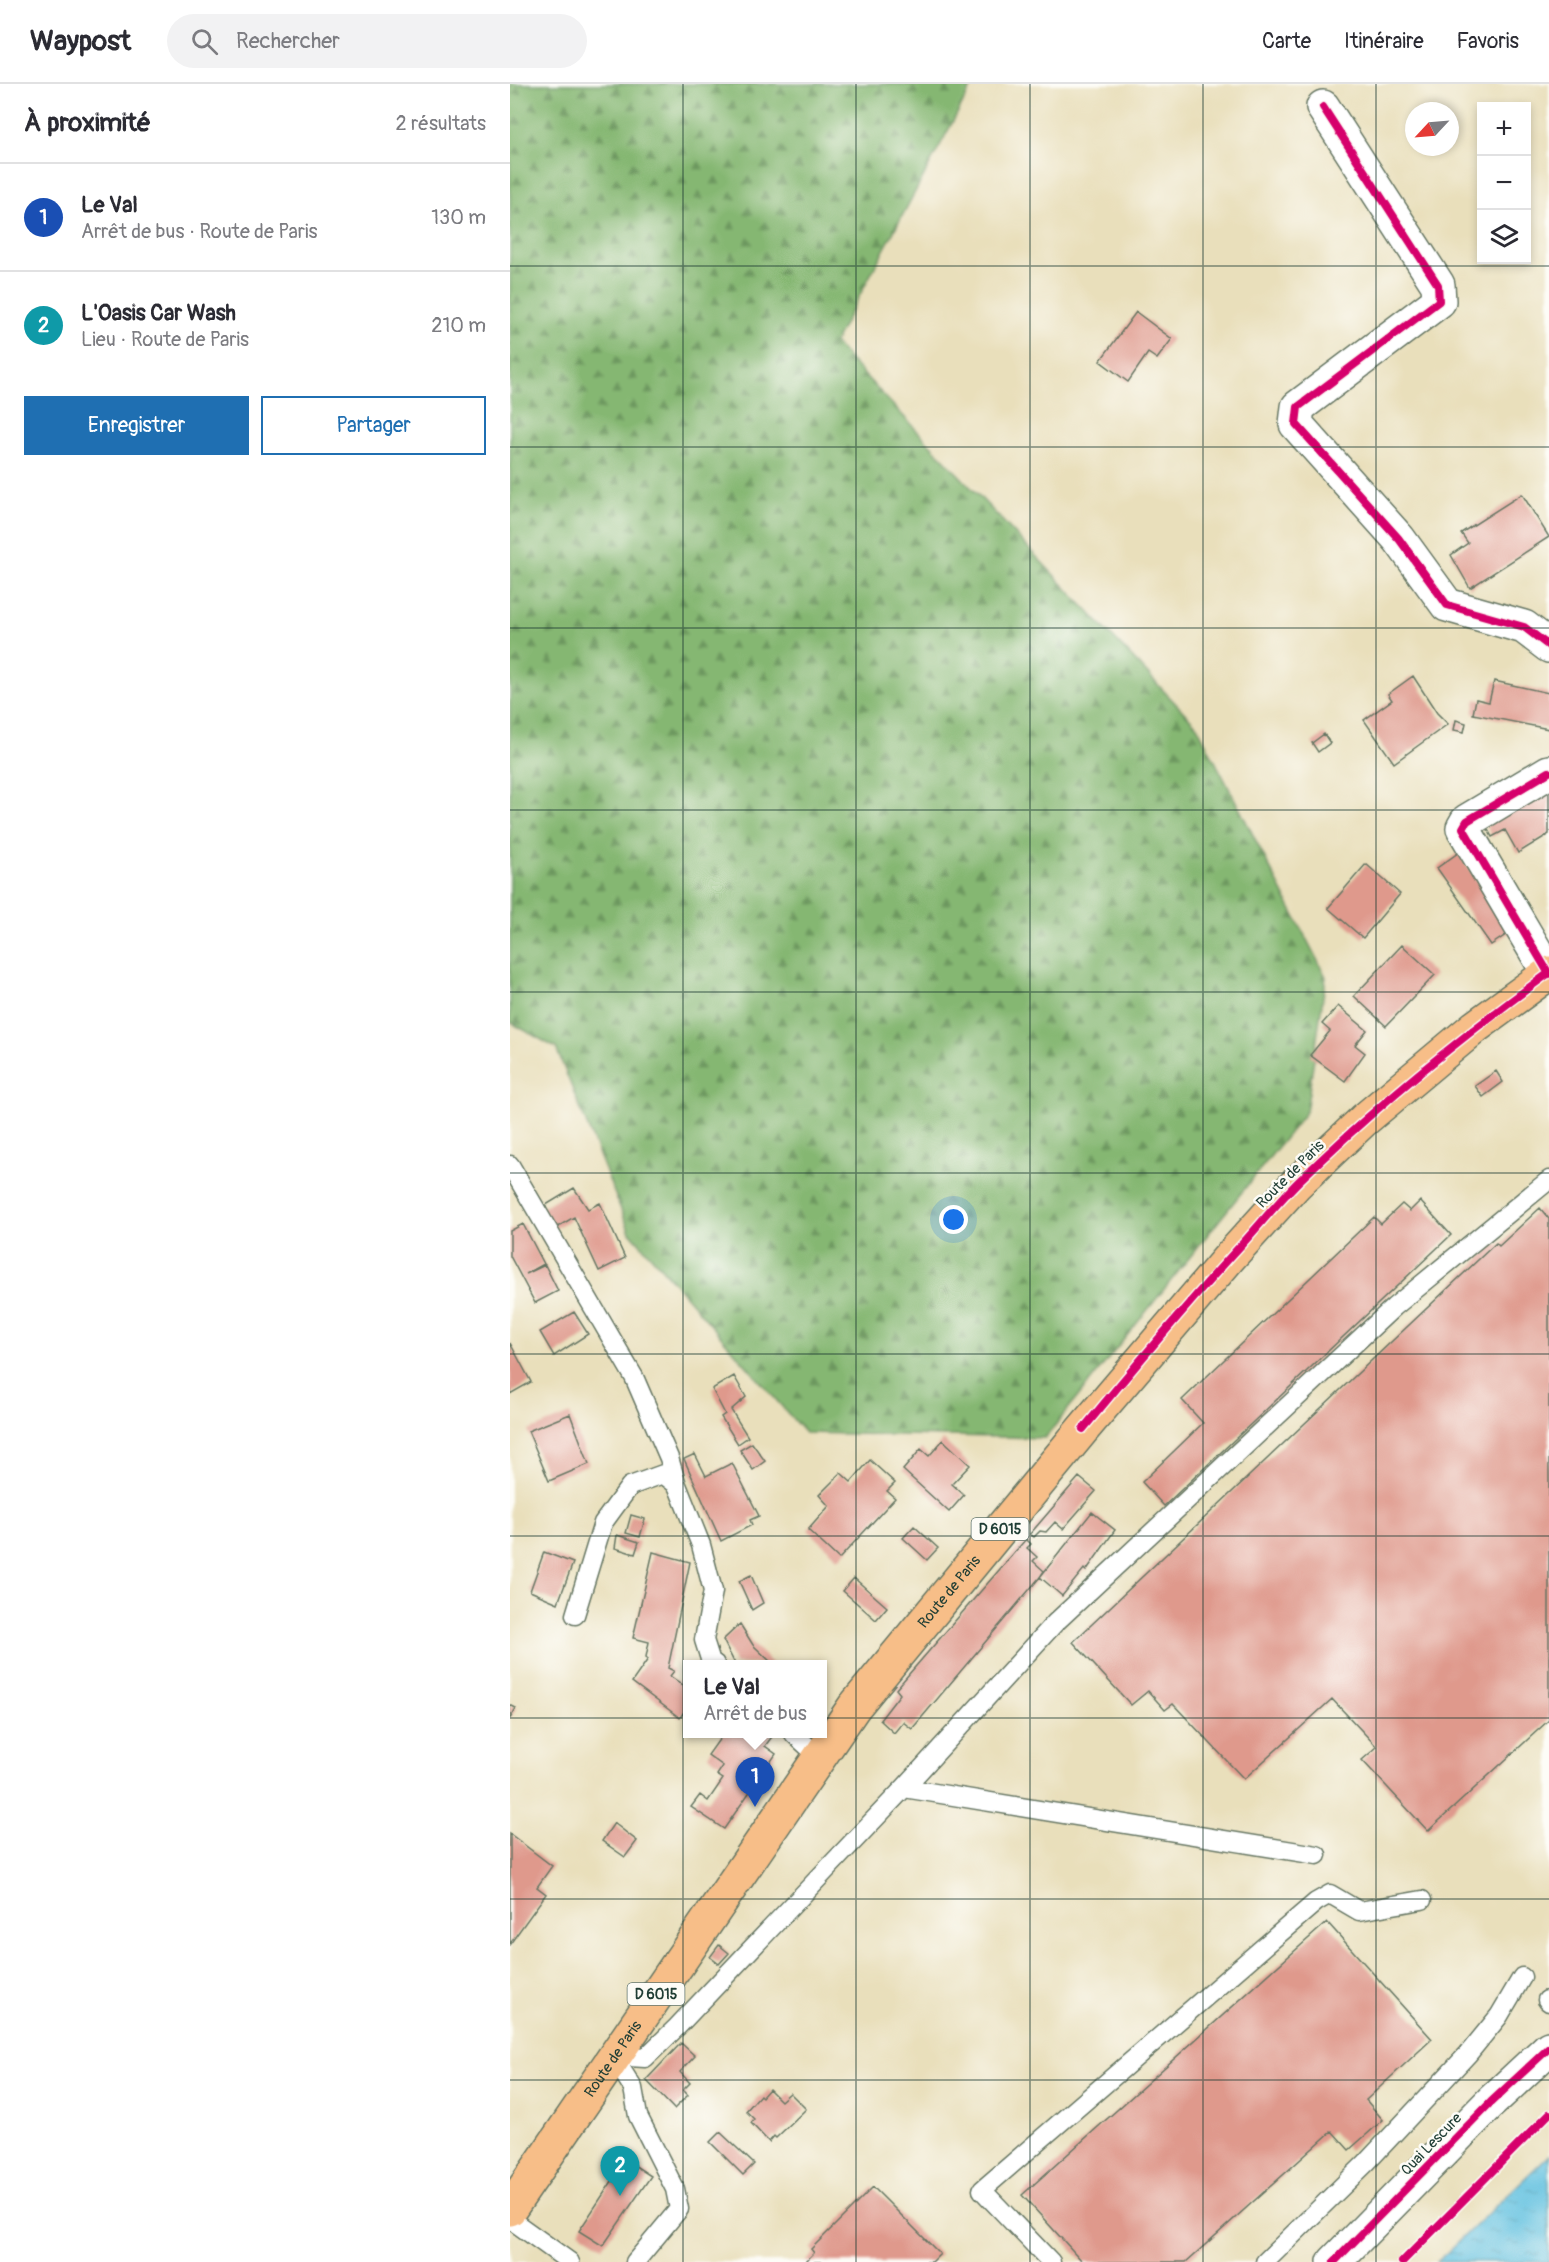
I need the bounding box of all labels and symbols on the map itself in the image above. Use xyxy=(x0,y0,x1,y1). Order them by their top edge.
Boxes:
north arrow xyxy=(1405,102,1459,156)
street label: Route de Paris xyxy=(1252,1136,1329,1212)
your location xyxy=(939,1205,968,1234)
road number: D 6015 xyxy=(972,1518,1028,1540)
street label: Route de Paris xyxy=(914,1552,985,1632)
pin: 1 xyxy=(736,1758,774,1807)
road number: D 6015 xyxy=(628,1983,684,2005)
street label: Route de Paris xyxy=(580,2017,646,2101)
street label: Quai Lescure xyxy=(1397,2109,1466,2180)
pin: 2 xyxy=(600,2146,640,2196)

